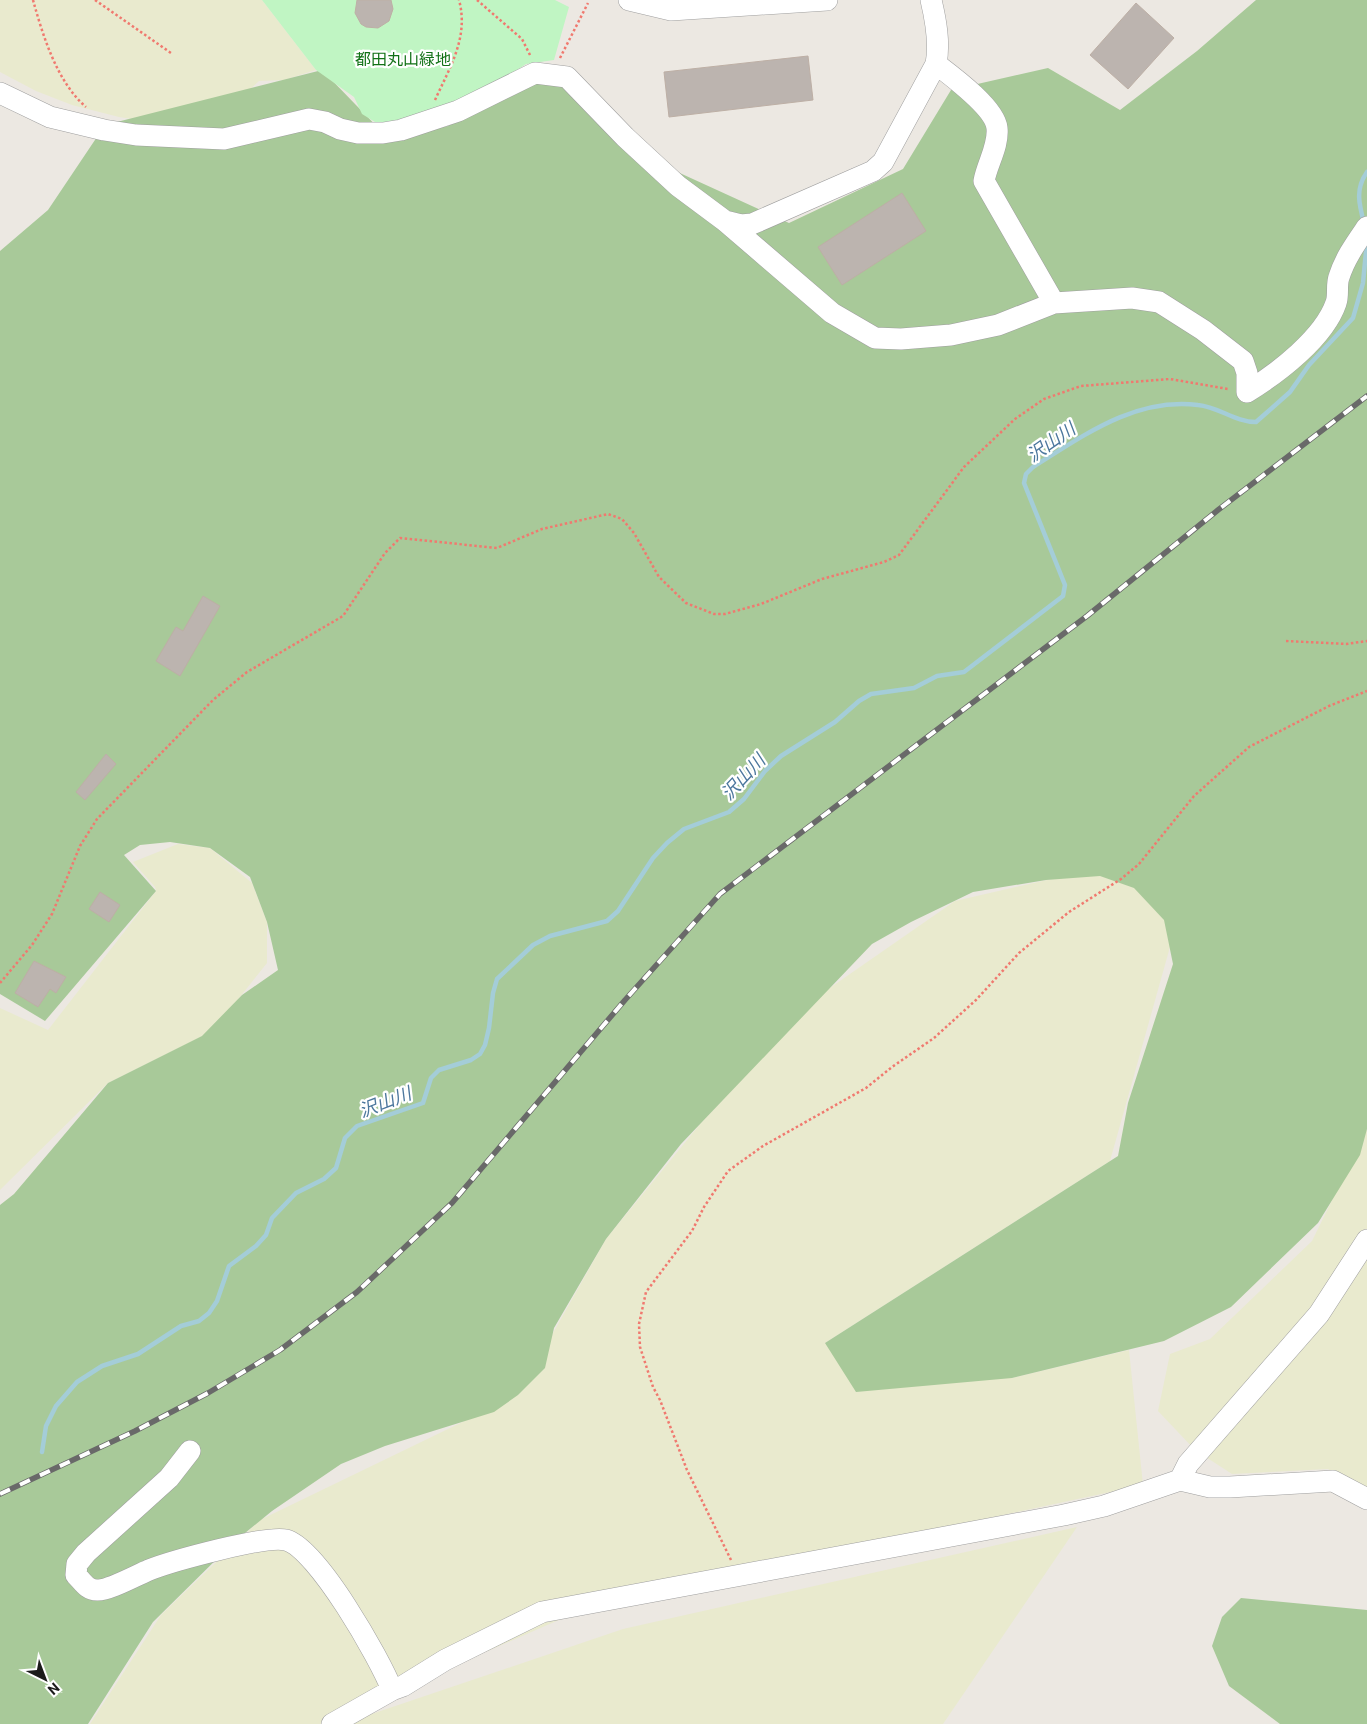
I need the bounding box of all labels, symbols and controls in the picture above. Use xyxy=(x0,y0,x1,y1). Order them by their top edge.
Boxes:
park label: 都田丸山緑地 xyxy=(355,50,451,69)
water label: 沢山川 xyxy=(1023,417,1081,466)
water label: 沢山川 xyxy=(717,749,770,804)
water label: 沢山川 xyxy=(356,1082,416,1121)
north arrow xyxy=(20,1654,70,1704)
text: N xyxy=(45,1679,63,1698)

